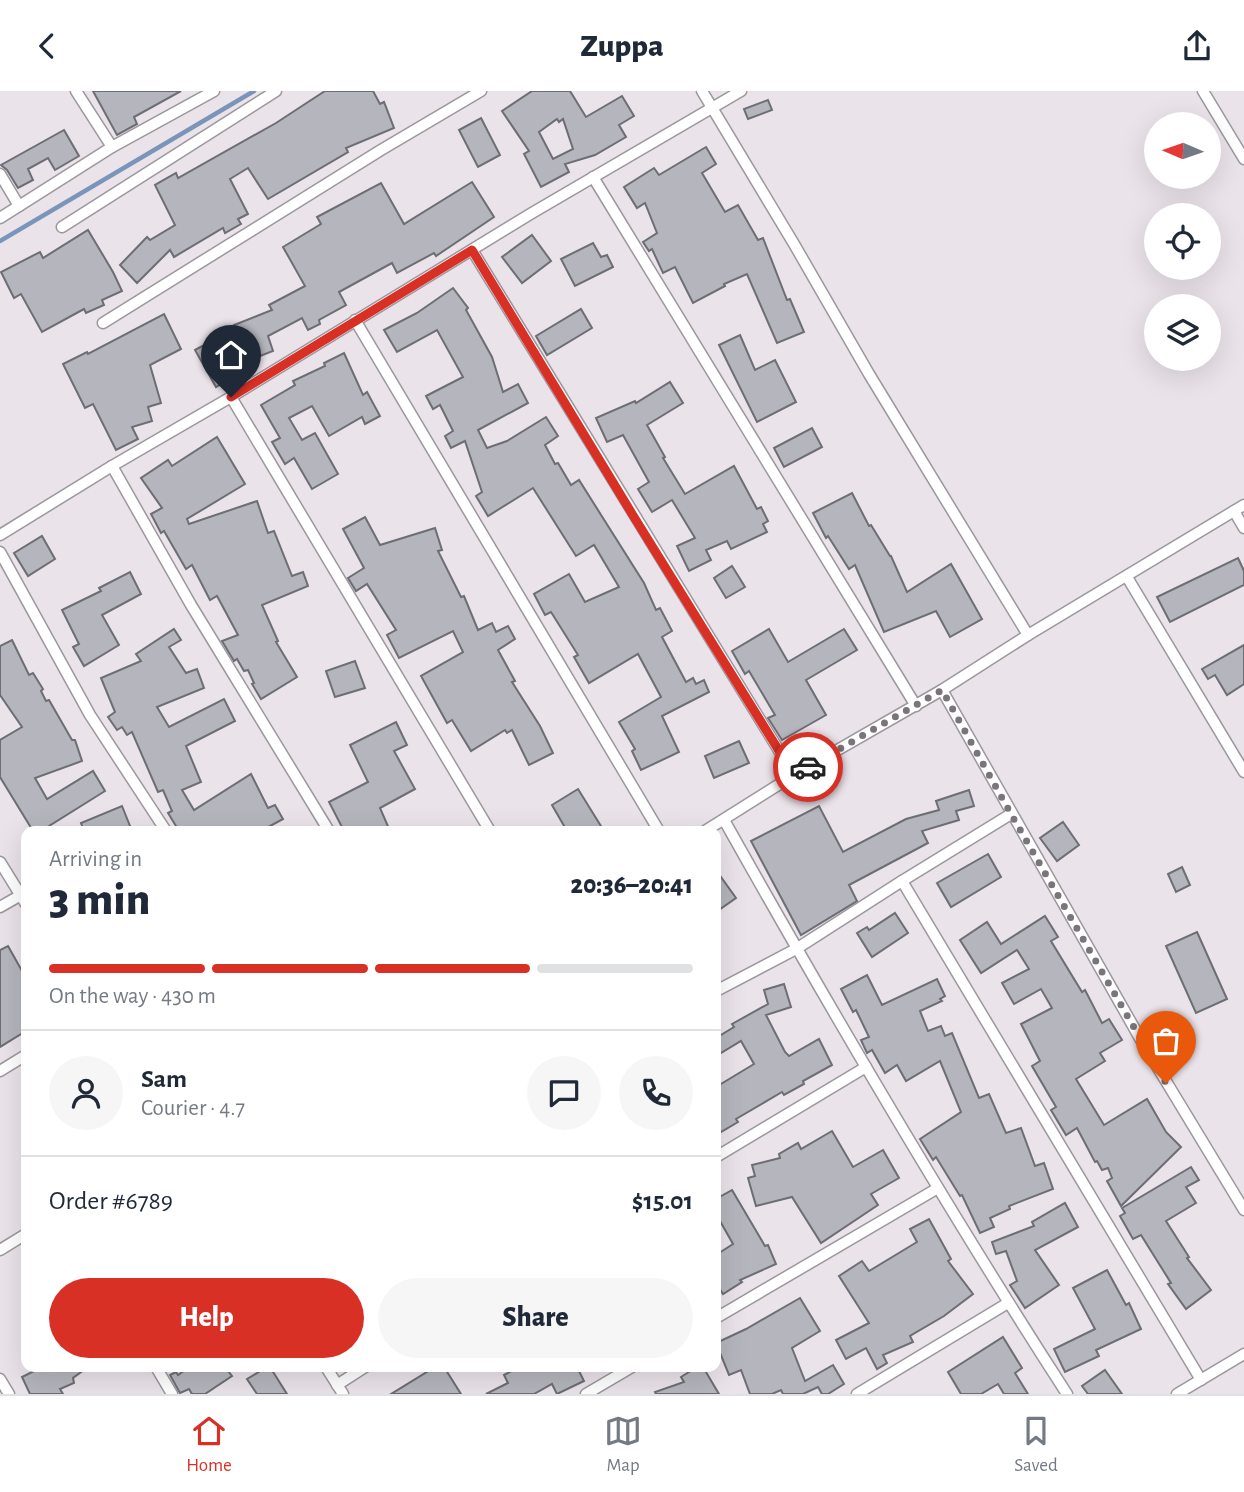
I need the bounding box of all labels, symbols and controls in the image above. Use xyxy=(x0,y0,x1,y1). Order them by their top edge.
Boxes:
icon: back xyxy=(28,27,66,65)
icon: share xyxy=(1178,27,1216,65)
text: Zuppa xyxy=(580,30,664,62)
north arrow xyxy=(1144,112,1222,189)
map controls xyxy=(1144,112,1221,371)
button: locate xyxy=(1144,203,1221,280)
button: layers xyxy=(1144,294,1221,371)
pin xyxy=(201,325,261,397)
icon: home xyxy=(212,336,250,374)
courier xyxy=(773,732,843,802)
icon: car xyxy=(789,748,827,786)
text: Arriving in xyxy=(49,848,142,871)
text: 20:36–20:41 xyxy=(570,872,693,898)
text: 3 min xyxy=(49,877,150,923)
text: On the way · 430 m xyxy=(49,985,216,1008)
pin xyxy=(1136,1011,1196,1083)
icon: bag xyxy=(1147,1022,1185,1060)
button: person xyxy=(49,1056,123,1130)
button: chat xyxy=(527,1056,601,1130)
button: phone xyxy=(619,1056,693,1130)
text: Sam xyxy=(141,1066,187,1092)
text: Courier · 4.7 xyxy=(141,1097,245,1120)
text: Order #6789 xyxy=(49,1188,173,1214)
text: $15.01 xyxy=(632,1188,693,1214)
button: Help xyxy=(49,1278,364,1358)
button: Share xyxy=(378,1278,693,1358)
tab: Home xyxy=(186,1412,232,1477)
tab: Map xyxy=(604,1412,642,1477)
tab: Saved xyxy=(1014,1412,1058,1477)

